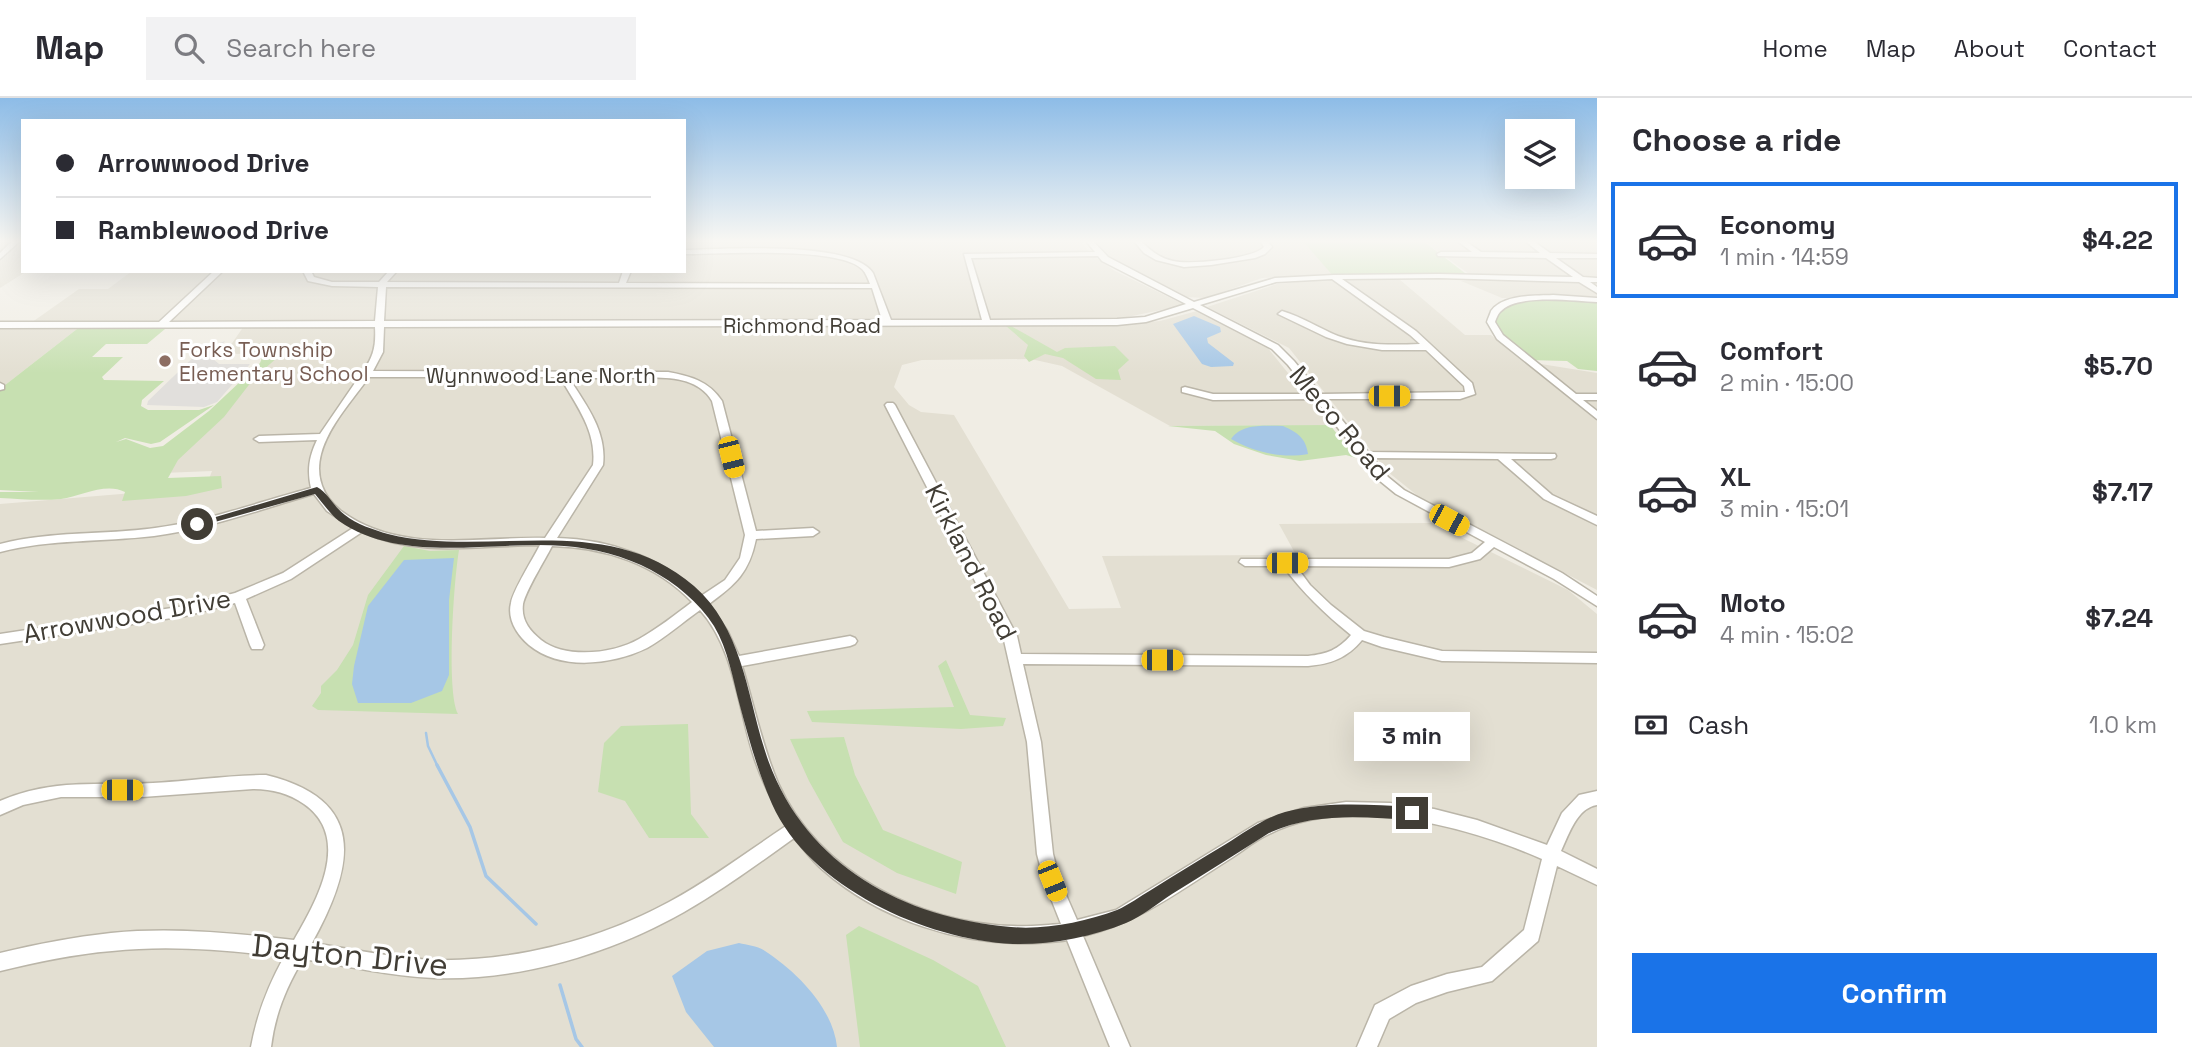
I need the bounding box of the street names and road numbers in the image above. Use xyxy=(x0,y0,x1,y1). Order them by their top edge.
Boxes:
street label: Richmond Road xyxy=(723,312,881,339)
street label: Meco Road xyxy=(1282,358,1398,488)
street label: Wynnwood Lane North xyxy=(426,362,656,389)
street label: Kirkland Road xyxy=(917,478,1025,646)
street label: Arrowwood Drive xyxy=(20,581,234,651)
street label: Dayton Drive xyxy=(250,925,450,985)

